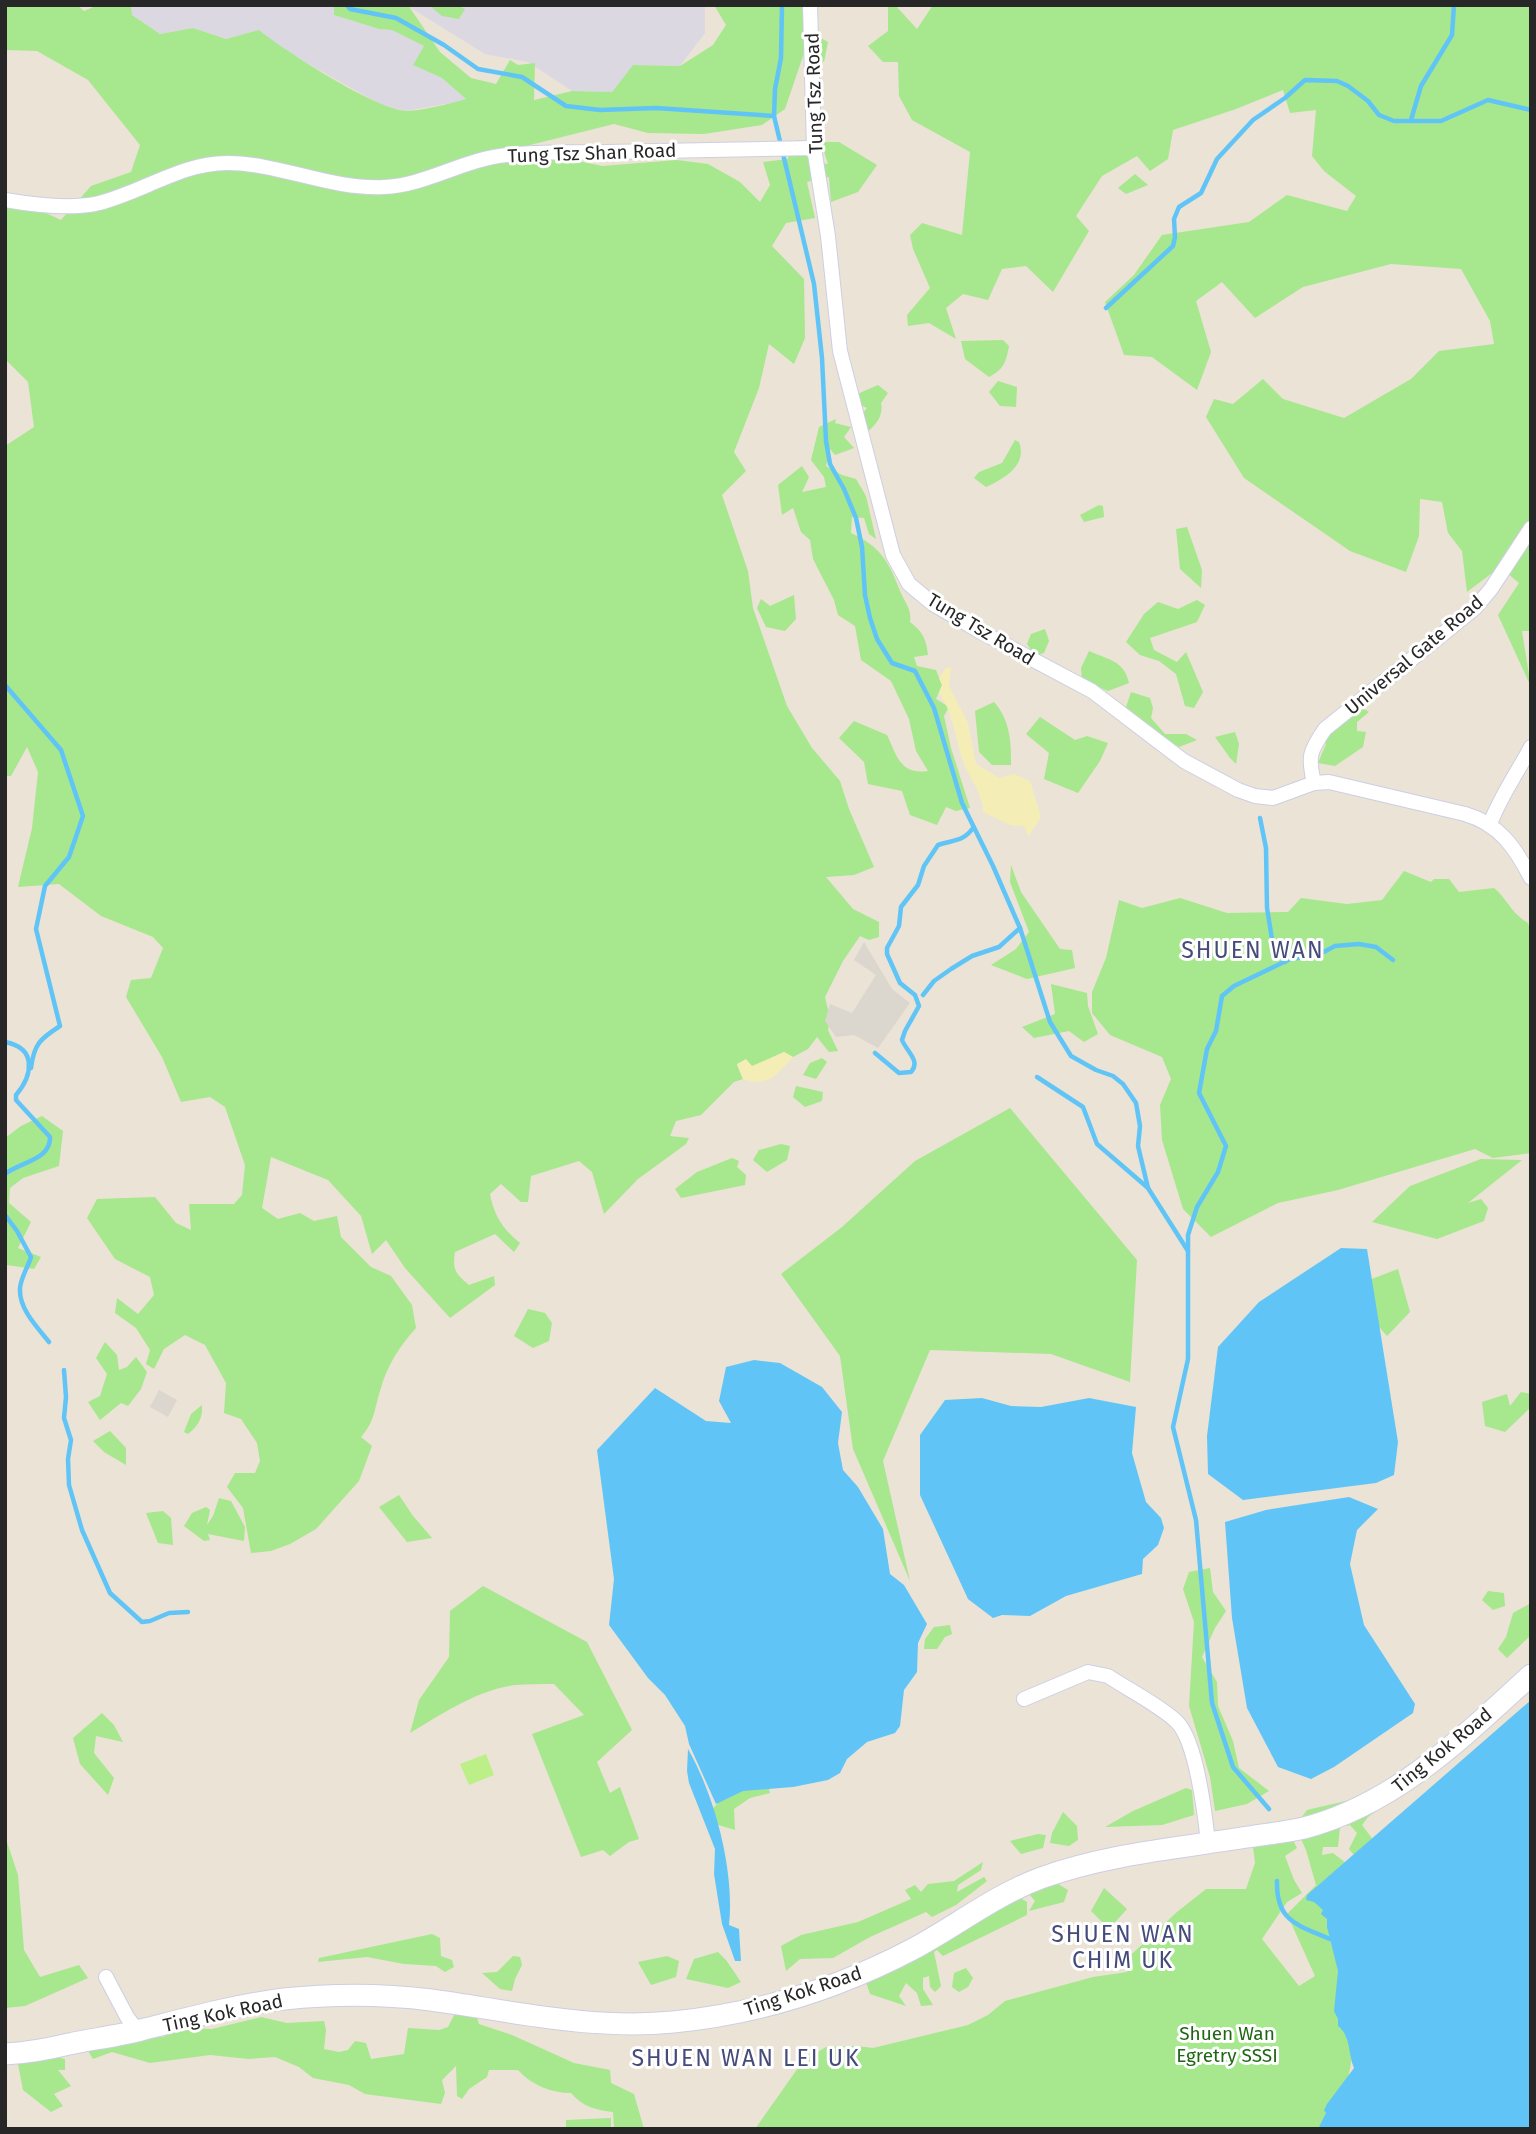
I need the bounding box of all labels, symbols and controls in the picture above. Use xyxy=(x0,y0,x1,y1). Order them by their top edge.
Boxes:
street label: Tung Tsz Road xyxy=(800,32,828,154)
street label: Tung Tsz Shan Road xyxy=(507,139,677,167)
street label: Tung Tsz Road xyxy=(923,588,1039,670)
street label: Universal Gate Road xyxy=(1340,590,1488,720)
district label: SHUEN WAN xyxy=(1181,936,1325,964)
street label: Ting Kok Road xyxy=(1387,1703,1497,1797)
district label: SHUEN WAN CHIM UK xyxy=(1051,1920,1195,1974)
street label: Ting Kok Road xyxy=(742,1961,864,2021)
street label: Ting Kok Road xyxy=(161,1989,285,2037)
park label: Shuen Wan Egretry SSSI xyxy=(1176,2022,1278,2067)
district label: SHUEN WAN LEI UK xyxy=(632,2044,860,2072)

